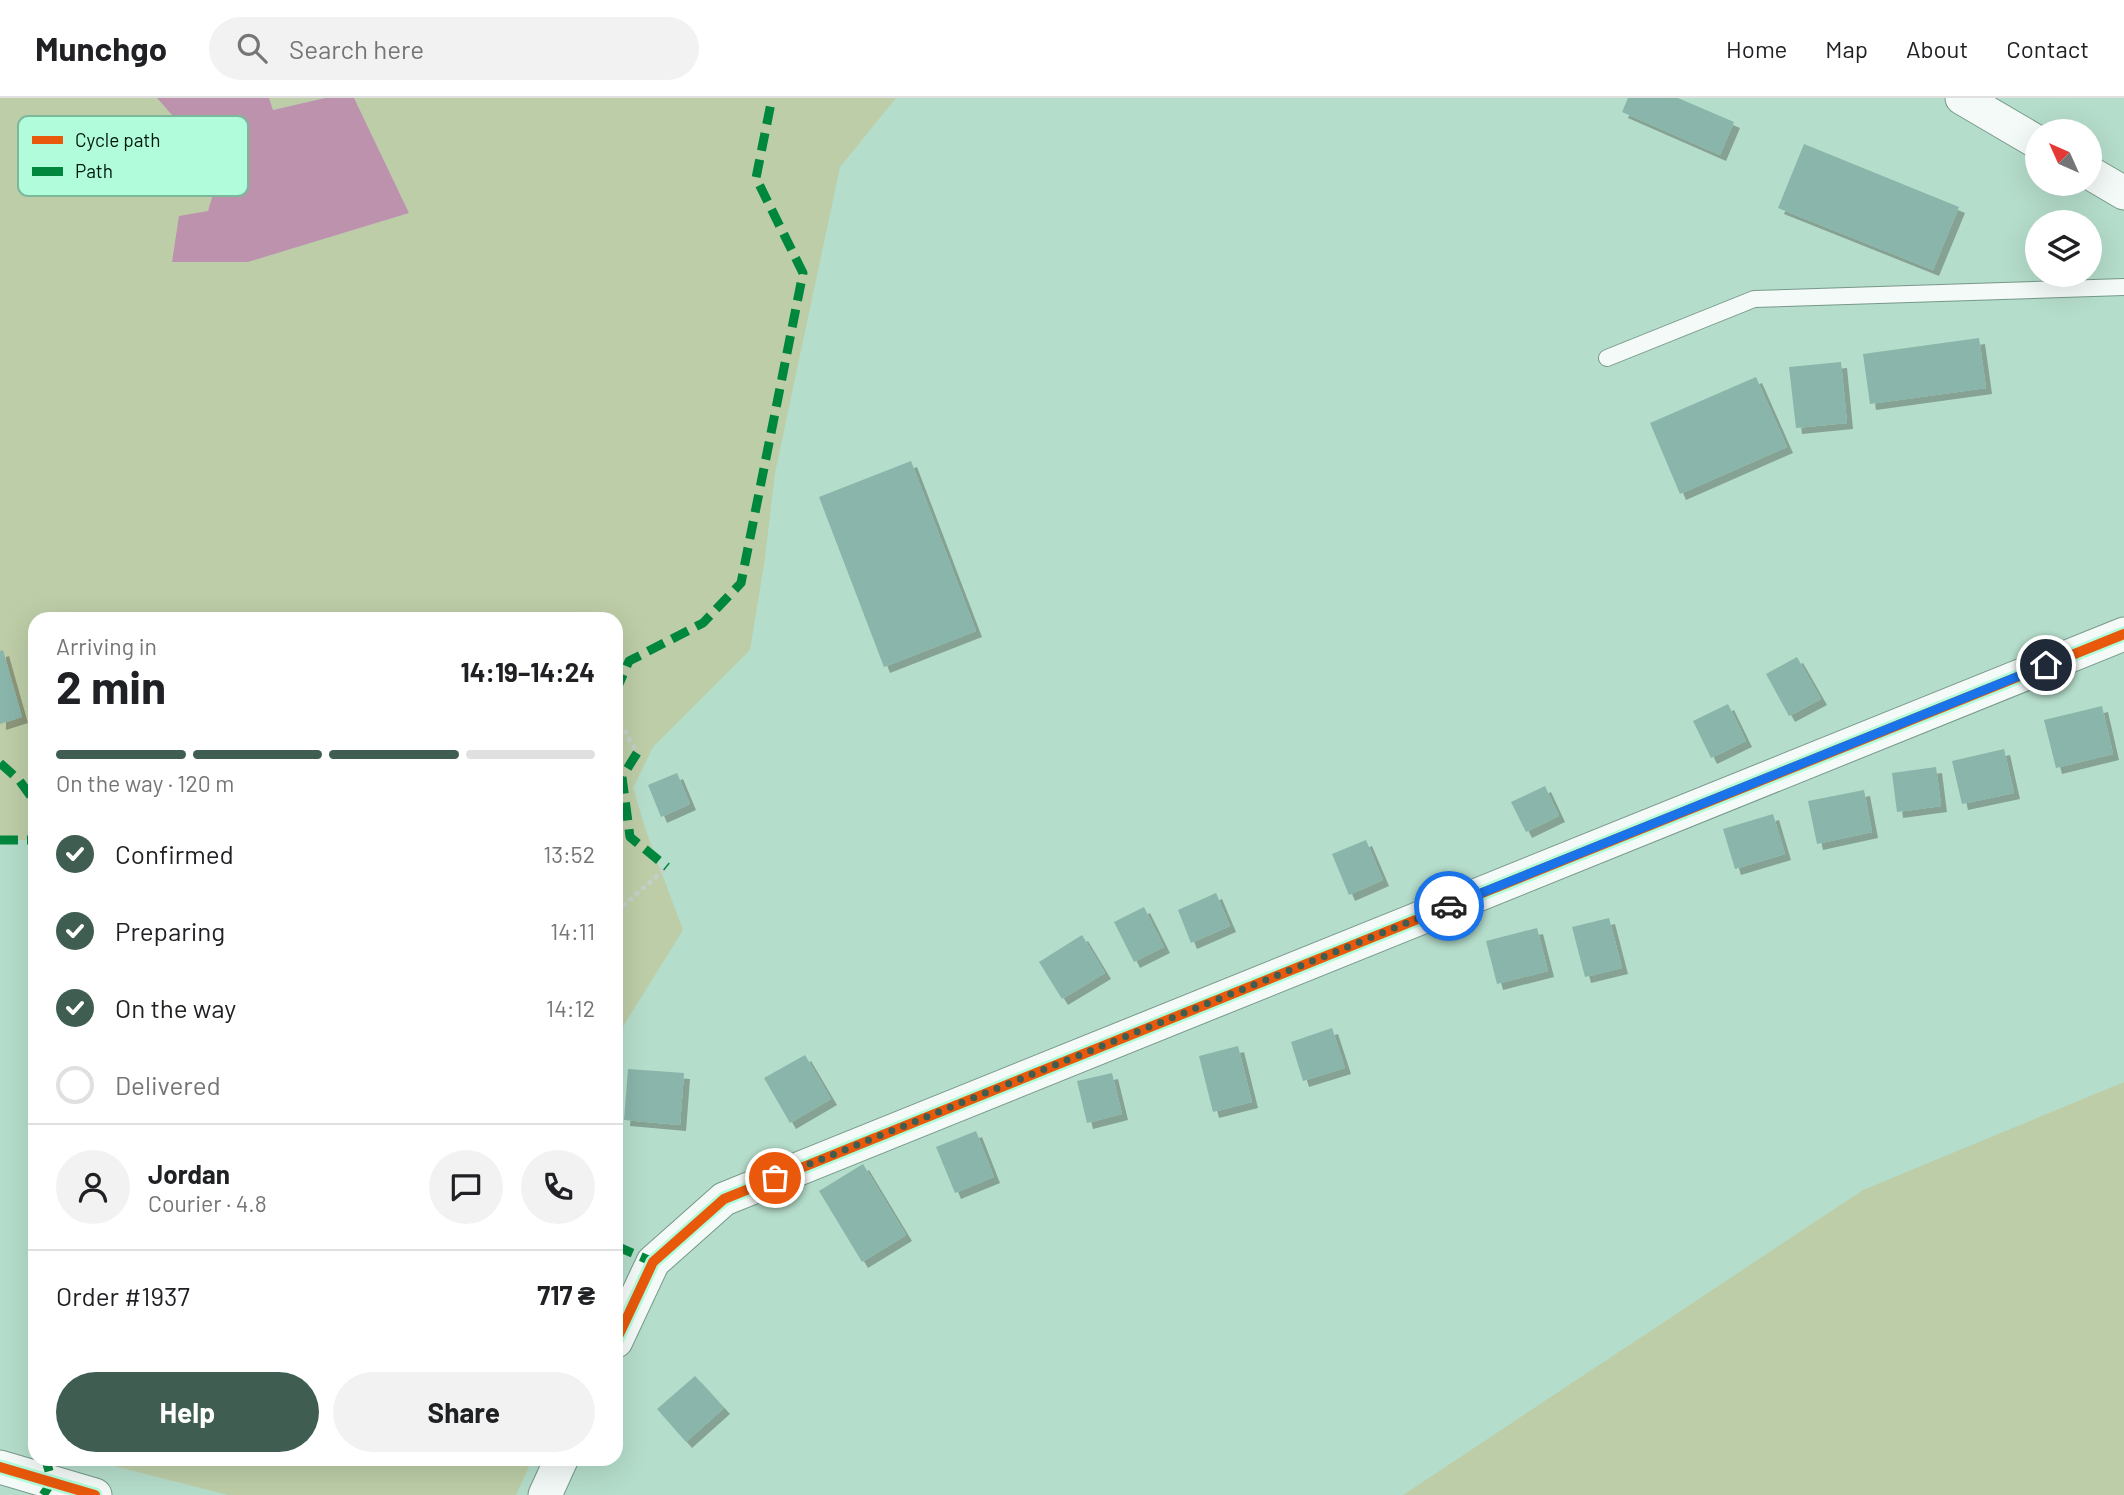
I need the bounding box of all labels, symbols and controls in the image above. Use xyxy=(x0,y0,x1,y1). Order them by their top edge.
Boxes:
search box xyxy=(209,17,699,80)
text: Munchgo xyxy=(35,28,167,68)
icon: search xyxy=(233,29,271,67)
text: Search here xyxy=(289,33,424,64)
text: Home xyxy=(1726,34,1787,63)
text: Map xyxy=(1825,34,1868,63)
text: About xyxy=(1906,34,1968,63)
text: Contact xyxy=(2006,34,2089,63)
legend xyxy=(18,116,248,196)
north arrow xyxy=(2025,119,2102,196)
map controls xyxy=(2025,119,2102,287)
text: Cycle path xyxy=(75,128,160,151)
text: Path xyxy=(75,159,113,182)
button: layers xyxy=(2025,210,2102,287)
text: Arriving in xyxy=(56,632,157,660)
pin xyxy=(2016,635,2076,695)
icon: home xyxy=(2027,646,2065,684)
text: 14:19–14:24 xyxy=(461,656,595,687)
text: 2 min xyxy=(56,658,166,713)
text: On the way · 120 m xyxy=(56,769,234,797)
icon: check xyxy=(56,835,94,873)
text: Confirmed xyxy=(115,838,234,869)
text: 13:52 xyxy=(543,840,595,868)
courier xyxy=(1414,871,1484,941)
icon: car xyxy=(1430,887,1468,925)
icon: check xyxy=(56,912,94,950)
text: Preparing xyxy=(115,915,225,946)
text: 14:11 xyxy=(550,917,595,945)
icon: check xyxy=(56,989,94,1027)
text: On the way xyxy=(115,992,236,1023)
text: 14:12 xyxy=(546,994,595,1022)
text: Delivered xyxy=(115,1069,221,1100)
pin xyxy=(745,1148,805,1208)
button: person xyxy=(56,1150,130,1224)
button: chat xyxy=(429,1150,503,1224)
button: phone xyxy=(521,1150,595,1224)
text: Jordan xyxy=(148,1158,230,1189)
icon: bag xyxy=(756,1159,794,1197)
text: Courier · 4.8 xyxy=(148,1189,267,1217)
text: 717 ₴ xyxy=(537,1279,595,1310)
text: Order #1937 xyxy=(56,1280,190,1311)
button: Help xyxy=(56,1372,319,1452)
button: Share xyxy=(333,1372,595,1452)

